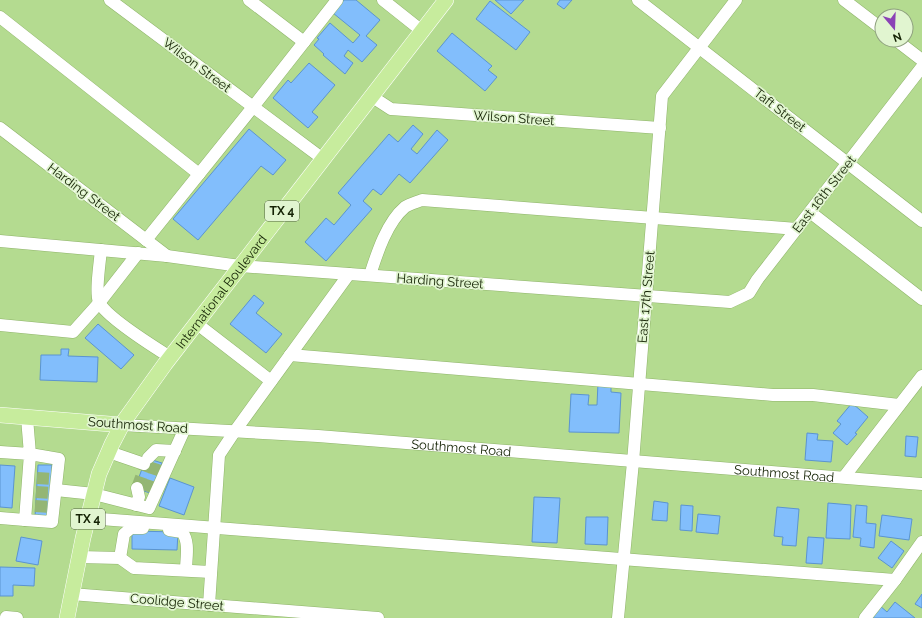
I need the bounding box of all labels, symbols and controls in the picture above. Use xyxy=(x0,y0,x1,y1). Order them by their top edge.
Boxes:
north arrow xyxy=(874,8,914,48)
text: N xyxy=(891,29,903,44)
street label: Wilson Street xyxy=(160,35,234,96)
street label: Taft Street xyxy=(751,85,809,135)
street label: Wilson Street xyxy=(473,108,556,128)
street label: East 16th Street xyxy=(789,152,859,236)
street label: Harding Street xyxy=(45,160,124,225)
road number: TX 4 xyxy=(265,201,299,221)
street label: International Boulevard xyxy=(172,232,270,351)
street label: East 17th Street xyxy=(634,250,658,344)
street label: Harding Street xyxy=(396,270,484,292)
street label: Southmost Road xyxy=(88,414,188,436)
street label: Southmost Road xyxy=(411,436,512,459)
street label: Southmost Road xyxy=(734,462,835,484)
road number: TX 4 xyxy=(71,509,105,529)
street label: Coolidge Street xyxy=(130,590,225,614)

